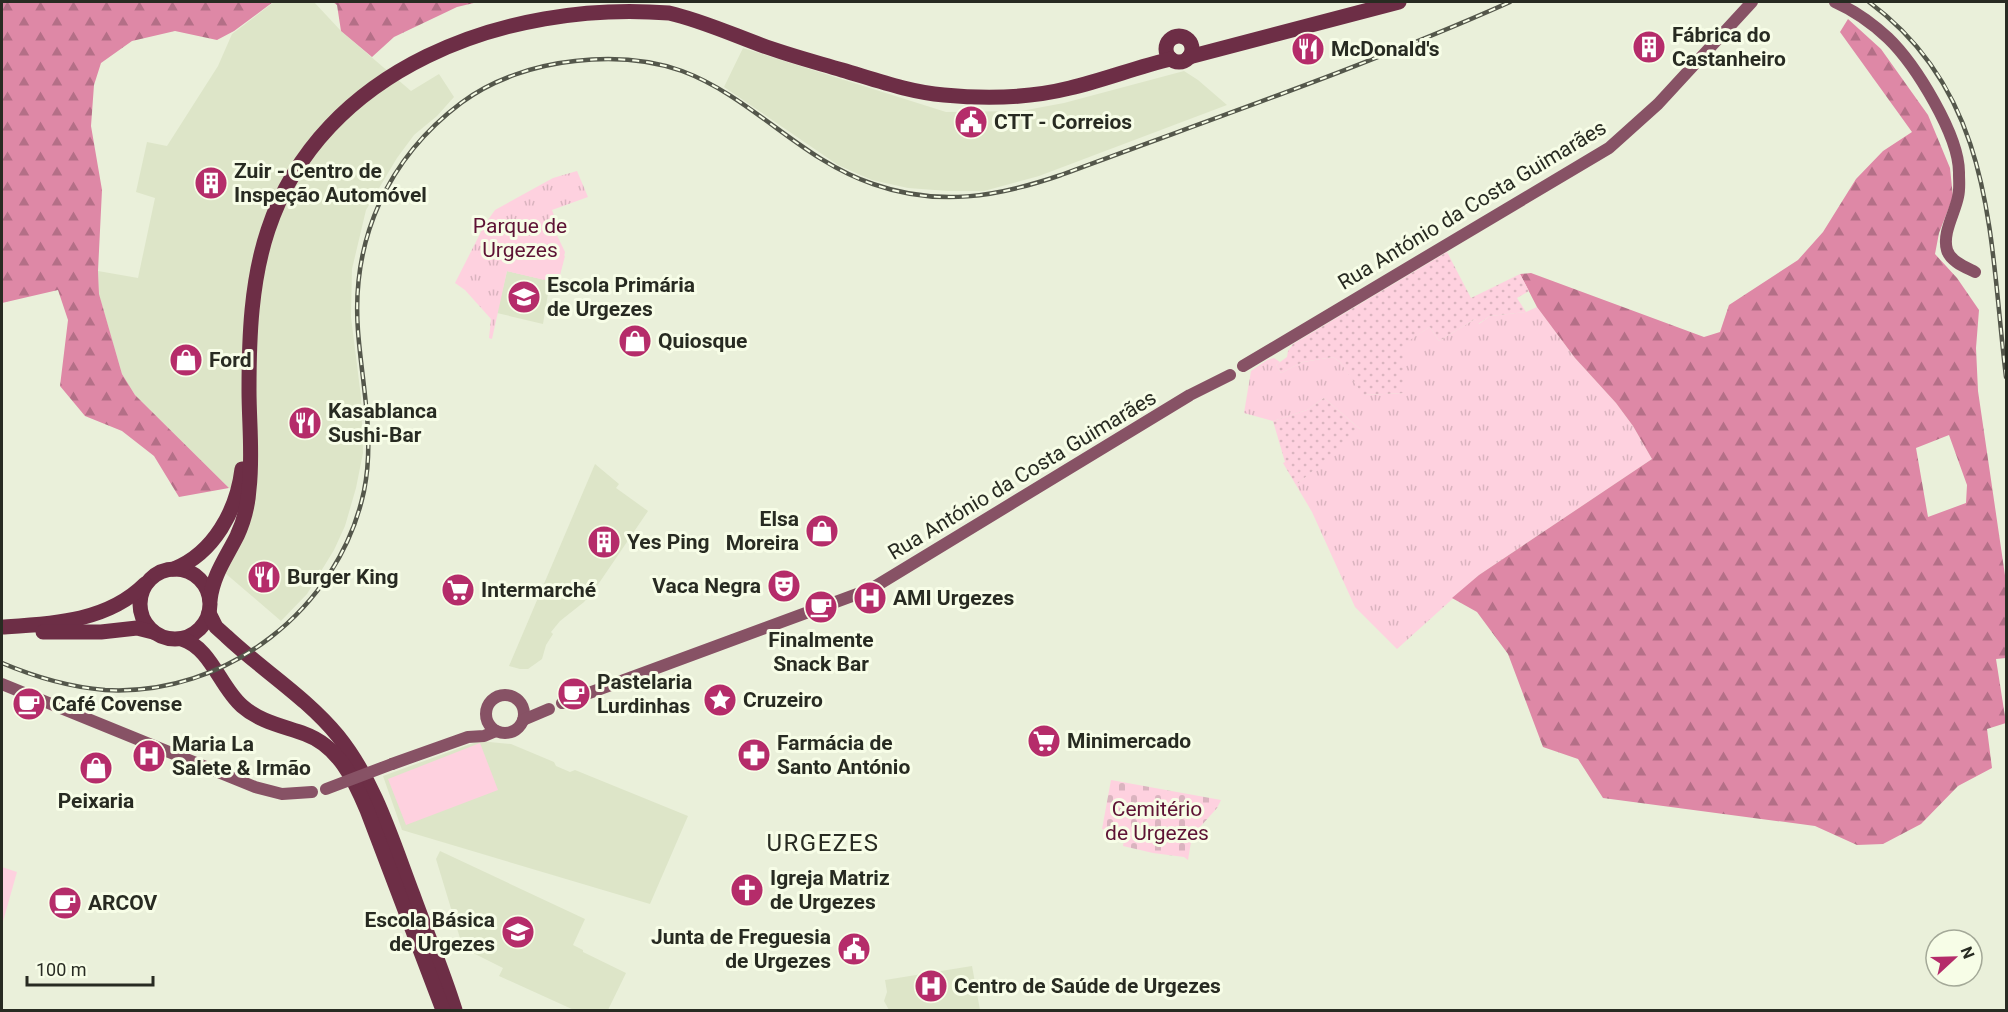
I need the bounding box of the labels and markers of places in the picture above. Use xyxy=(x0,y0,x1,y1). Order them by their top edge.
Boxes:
place label: Fábrica do Castanheiro xyxy=(1672,23,1786,71)
building icon: Fábrica do Castanheiro xyxy=(1631,29,1667,65)
restaurant icon: McDonald's xyxy=(1290,31,1326,67)
place label: McDonald's xyxy=(1331,37,1440,61)
public building icon: CTT - Correios xyxy=(953,104,989,140)
place label: CTT - Correios xyxy=(994,110,1132,134)
place label: Zuir - Centro de Inspeção Automóvel xyxy=(234,159,427,207)
building icon: Zuir - Centro de Inspeção Automóvel xyxy=(193,165,229,201)
place label: Escola Primária de Urgezes xyxy=(547,273,695,321)
school or university icon: Escola Primária de Urgezes xyxy=(506,279,542,315)
shop icon: Quiosque xyxy=(617,323,653,359)
place label: Quiosque xyxy=(658,329,747,353)
shop icon: Ford xyxy=(168,342,204,378)
place label: Ford xyxy=(209,348,251,372)
place label: Kasablanca Sushi-Bar xyxy=(328,399,437,447)
restaurant icon: Kasablanca Sushi-Bar xyxy=(287,405,323,441)
place label: Elsa Moreira xyxy=(726,507,799,555)
shop icon: Elsa Moreira xyxy=(804,513,840,549)
building icon: Yes Ping xyxy=(586,524,622,560)
place label: Yes Ping xyxy=(627,530,710,554)
restaurant icon: Burger King xyxy=(246,559,282,595)
place label: Burger King xyxy=(287,565,399,589)
theatre icon: Vaca Negra xyxy=(766,568,802,604)
supermarket icon: Intermarché xyxy=(440,572,476,608)
place label: Vaca Negra xyxy=(652,574,761,598)
place label: Intermarché xyxy=(481,578,596,602)
hospital icon: AMI Urgezes xyxy=(852,580,888,616)
place label: AMI Urgezes xyxy=(893,586,1014,610)
cafe icon: Finalmente Snack Bar xyxy=(803,589,839,625)
place label: Finalmente Snack Bar xyxy=(768,628,874,676)
place label: Pastelaria Lurdinhas xyxy=(597,670,692,718)
cafe icon: Pastelaria Lurdinhas xyxy=(556,676,592,712)
place icon: Cruzeiro xyxy=(702,682,738,718)
cafe icon: Café Covense xyxy=(11,686,47,722)
place label: Cruzeiro xyxy=(743,688,823,712)
place label: Café Covense xyxy=(52,692,182,716)
supermarket icon: Minimercado xyxy=(1026,723,1062,759)
place label: Minimercado xyxy=(1067,729,1191,753)
place label: Farmácia de Santo António xyxy=(777,731,910,779)
place label: Maria La Salete & Irmão xyxy=(172,732,311,780)
pharmacy icon: Farmácia de Santo António xyxy=(736,737,772,773)
hospital icon: Maria La Salete & Irmão xyxy=(131,738,167,774)
shop icon: Peixaria xyxy=(78,750,114,786)
place label: Peixaria xyxy=(58,789,134,813)
place label: Igreja Matriz de Urgezes xyxy=(770,866,890,914)
church icon: Igreja Matriz de Urgezes xyxy=(729,872,765,908)
cafe icon: ARCOV xyxy=(47,885,83,921)
place label: ARCOV xyxy=(88,891,158,915)
place label: Escola Básica de Urgezes xyxy=(364,908,495,956)
school or university icon: Escola Básica de Urgezes xyxy=(500,914,536,950)
place label: Junta de Freguesia de Urgezes xyxy=(651,925,831,973)
public building icon: Junta de Freguesia de Urgezes xyxy=(836,931,872,967)
hospital icon: Centro de Saúde de Urgezes xyxy=(913,968,949,1004)
place label: Centro de Saúde de Urgezes xyxy=(954,974,1221,998)

